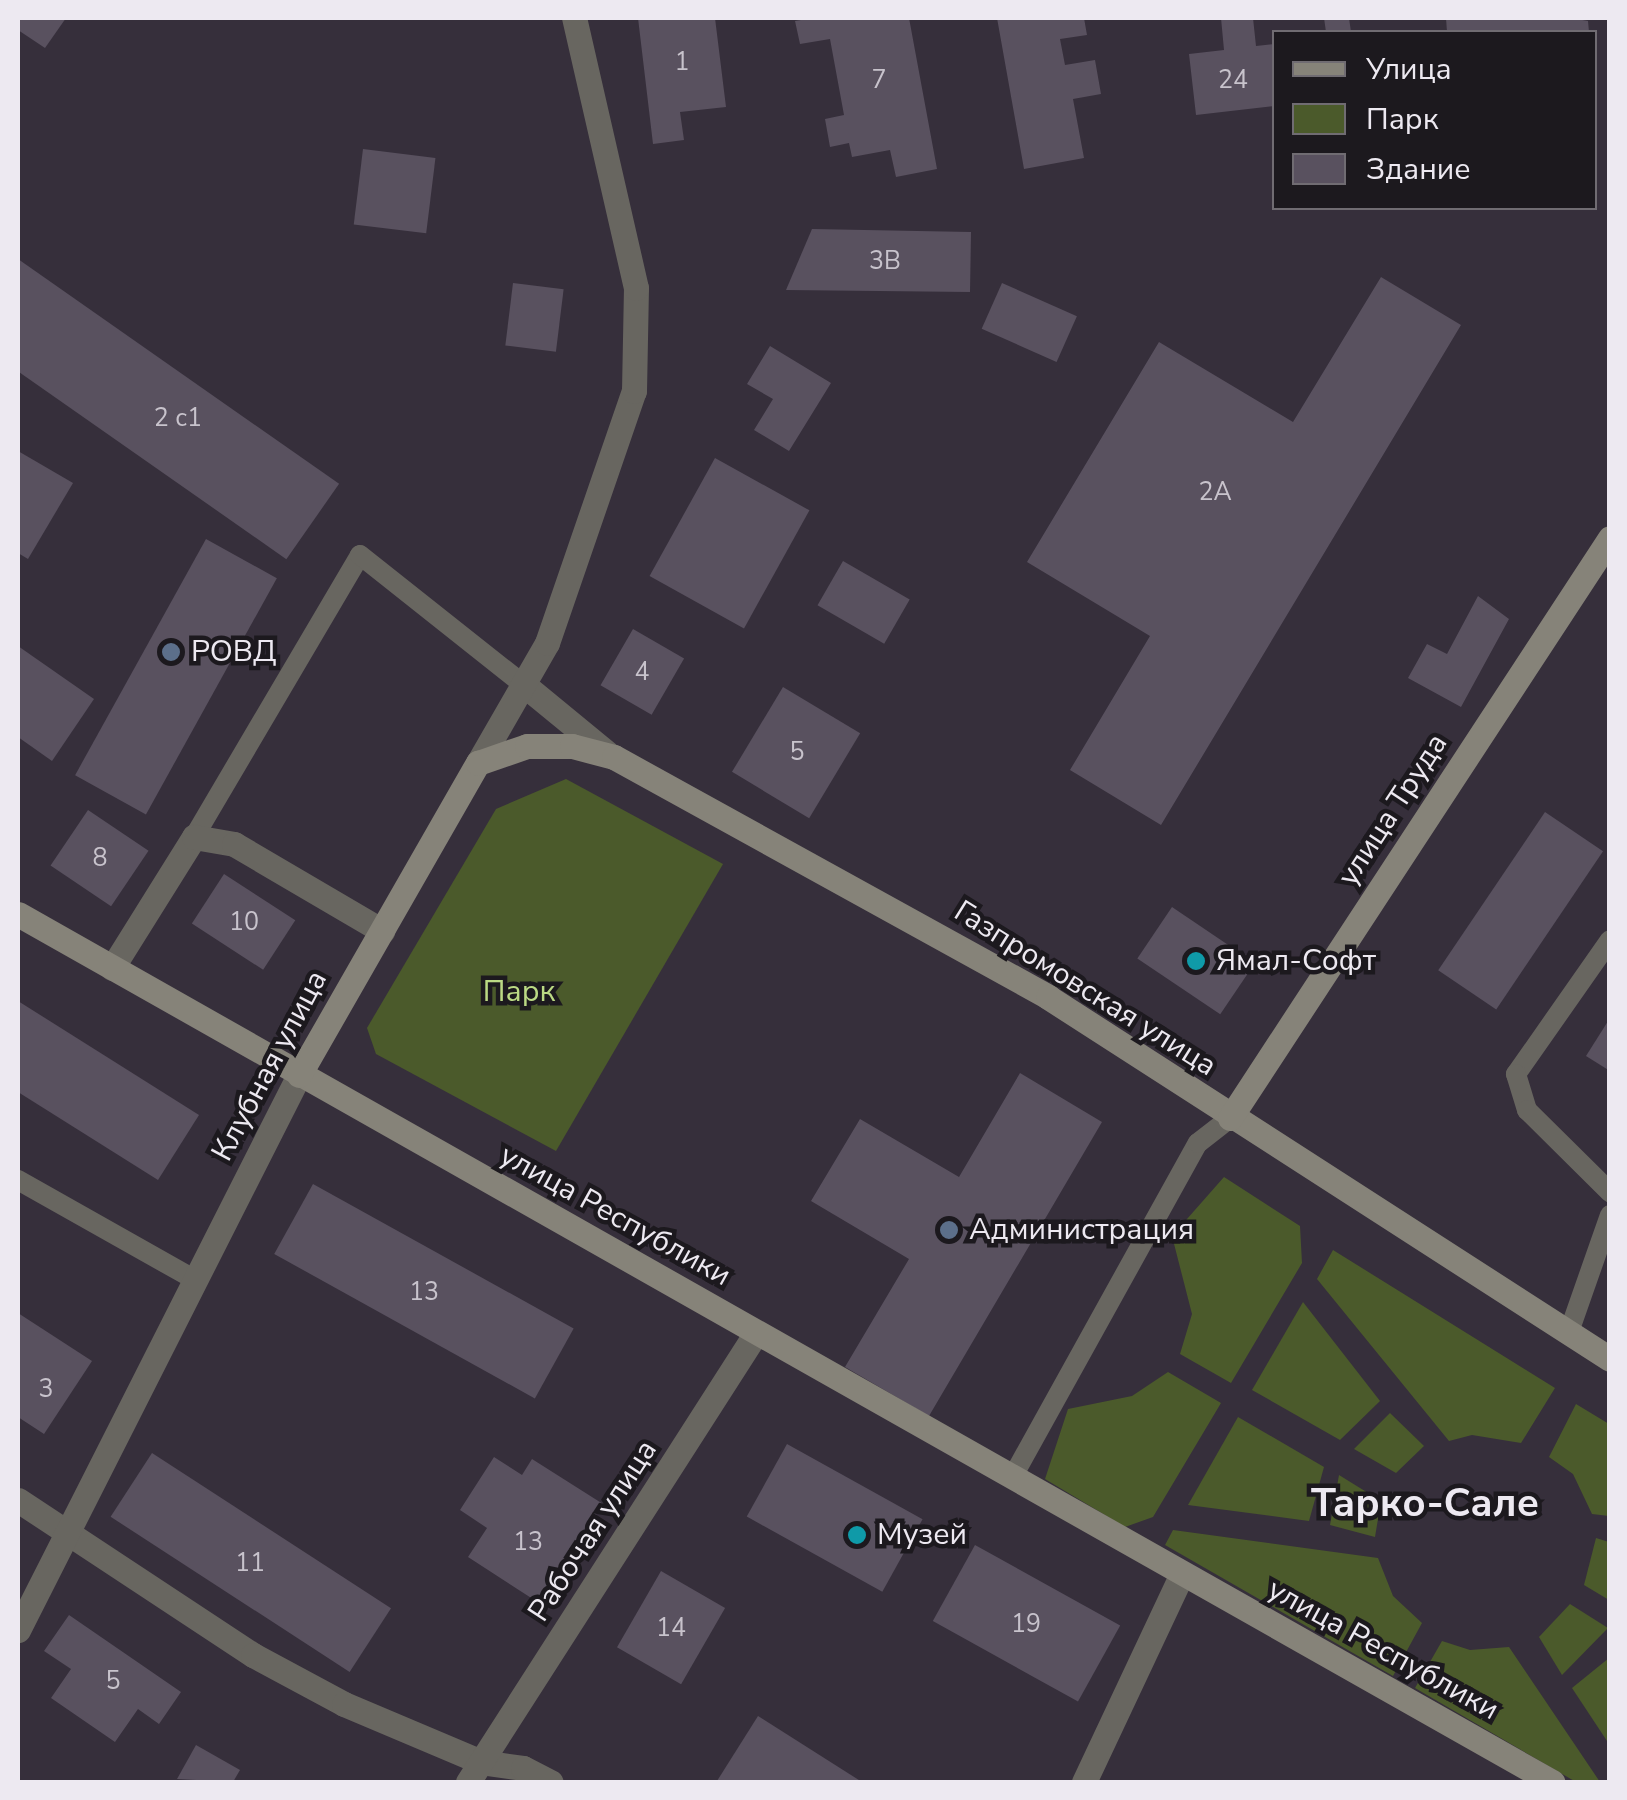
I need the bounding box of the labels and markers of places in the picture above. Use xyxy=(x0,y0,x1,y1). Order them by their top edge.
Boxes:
place label: РОВД xyxy=(191,634,276,670)
marker: РОВД xyxy=(160,641,182,663)
place label: Ямал-Софт xyxy=(1216,943,1376,979)
marker: Ямал-Софт xyxy=(1185,950,1207,972)
place label: Администрация xyxy=(969,1212,1194,1248)
marker: Администрация xyxy=(938,1219,960,1241)
place label: Музей xyxy=(877,1517,967,1553)
marker: Музей xyxy=(846,1524,868,1546)

